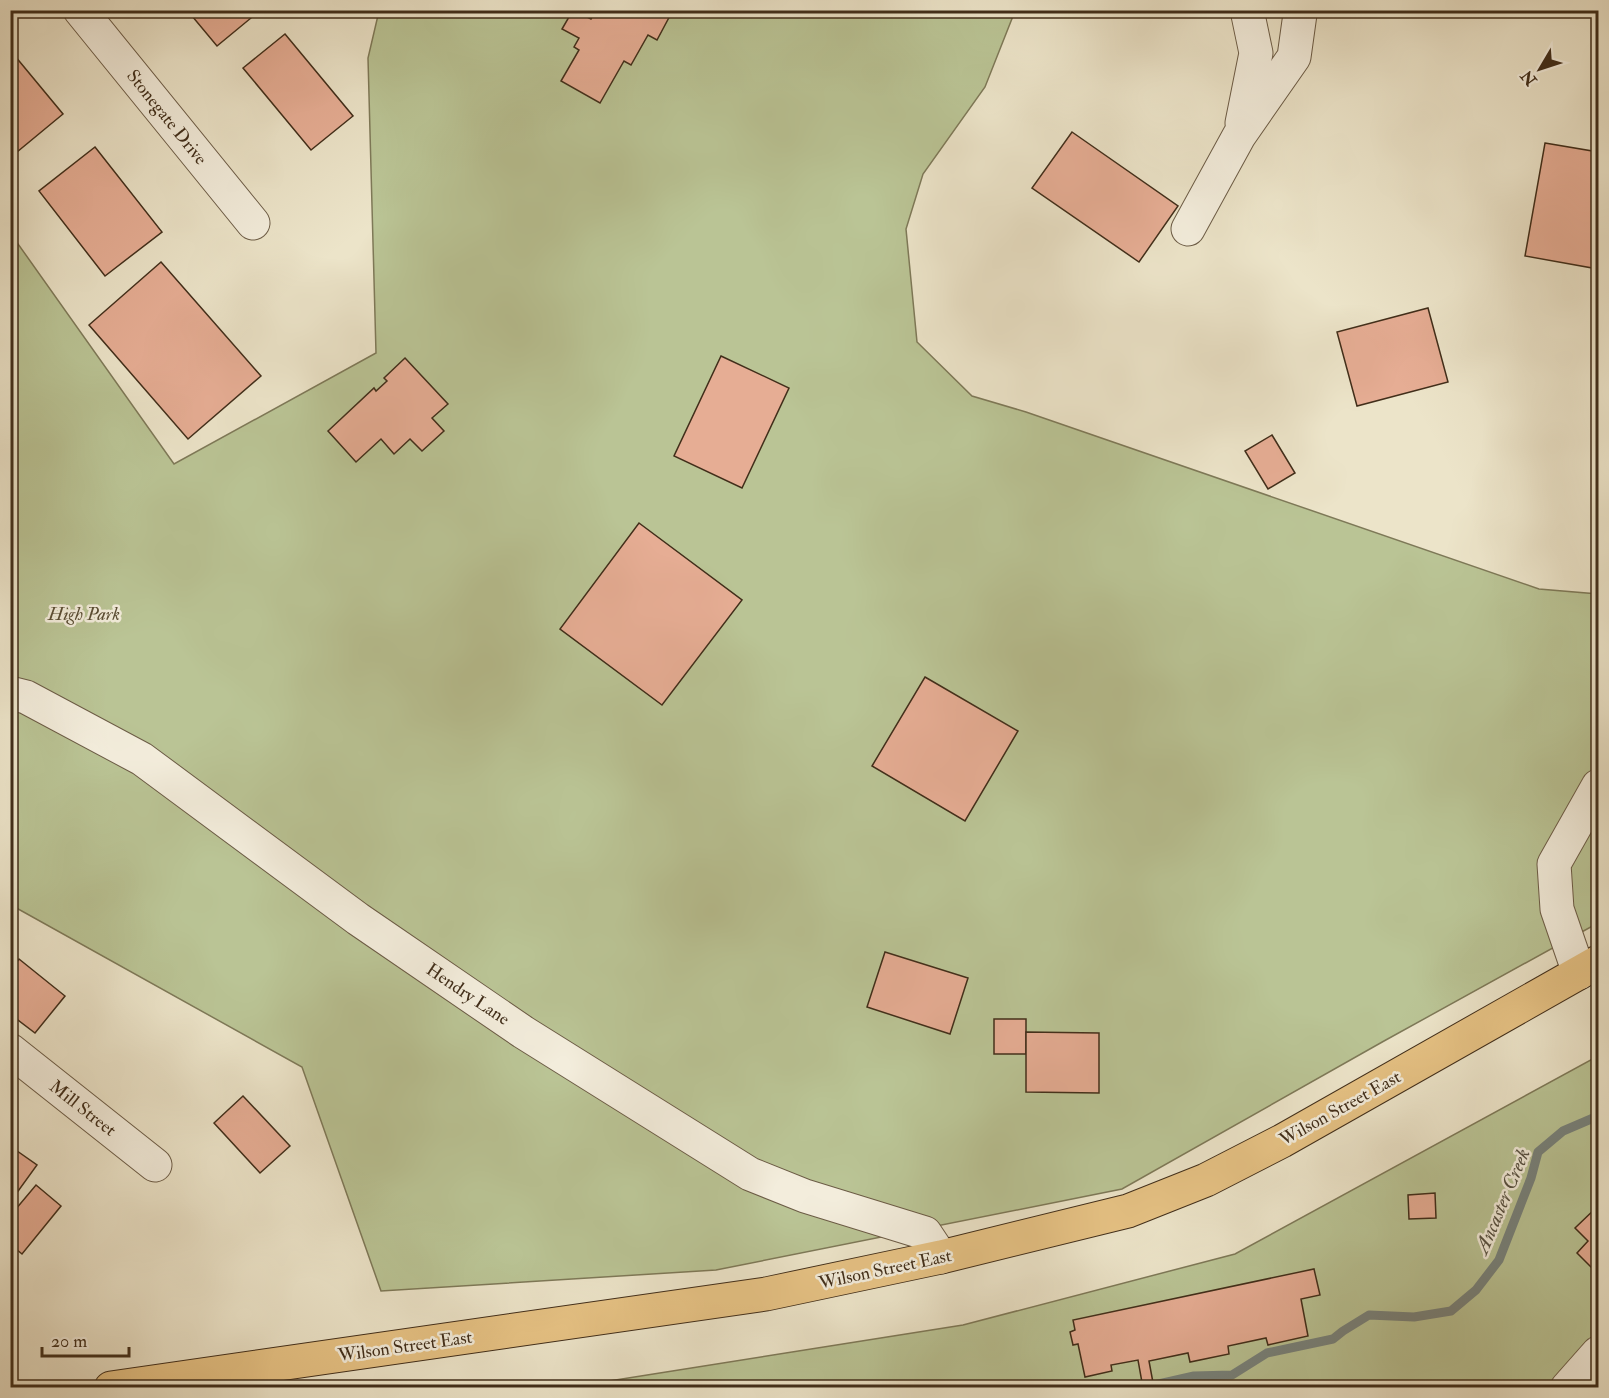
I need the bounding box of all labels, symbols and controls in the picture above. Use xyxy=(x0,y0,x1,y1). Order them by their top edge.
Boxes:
north arrow xyxy=(1510,39,1570,99)
street label: Stonegate Drive xyxy=(121,65,212,170)
text: N xyxy=(1516,65,1542,90)
park label: High Park xyxy=(47,603,120,626)
street label: Hendry Lane xyxy=(422,958,514,1031)
street label: Wilson Street East xyxy=(1275,1066,1405,1152)
street label: Mill Street xyxy=(45,1075,121,1142)
water label: Ancaster Creek xyxy=(1468,1145,1536,1259)
street label: Wilson Street East xyxy=(816,1244,954,1295)
scale bar xyxy=(42,1320,129,1358)
street label: Wilson Street East xyxy=(336,1326,474,1367)
text: 20 m xyxy=(51,1330,87,1353)

